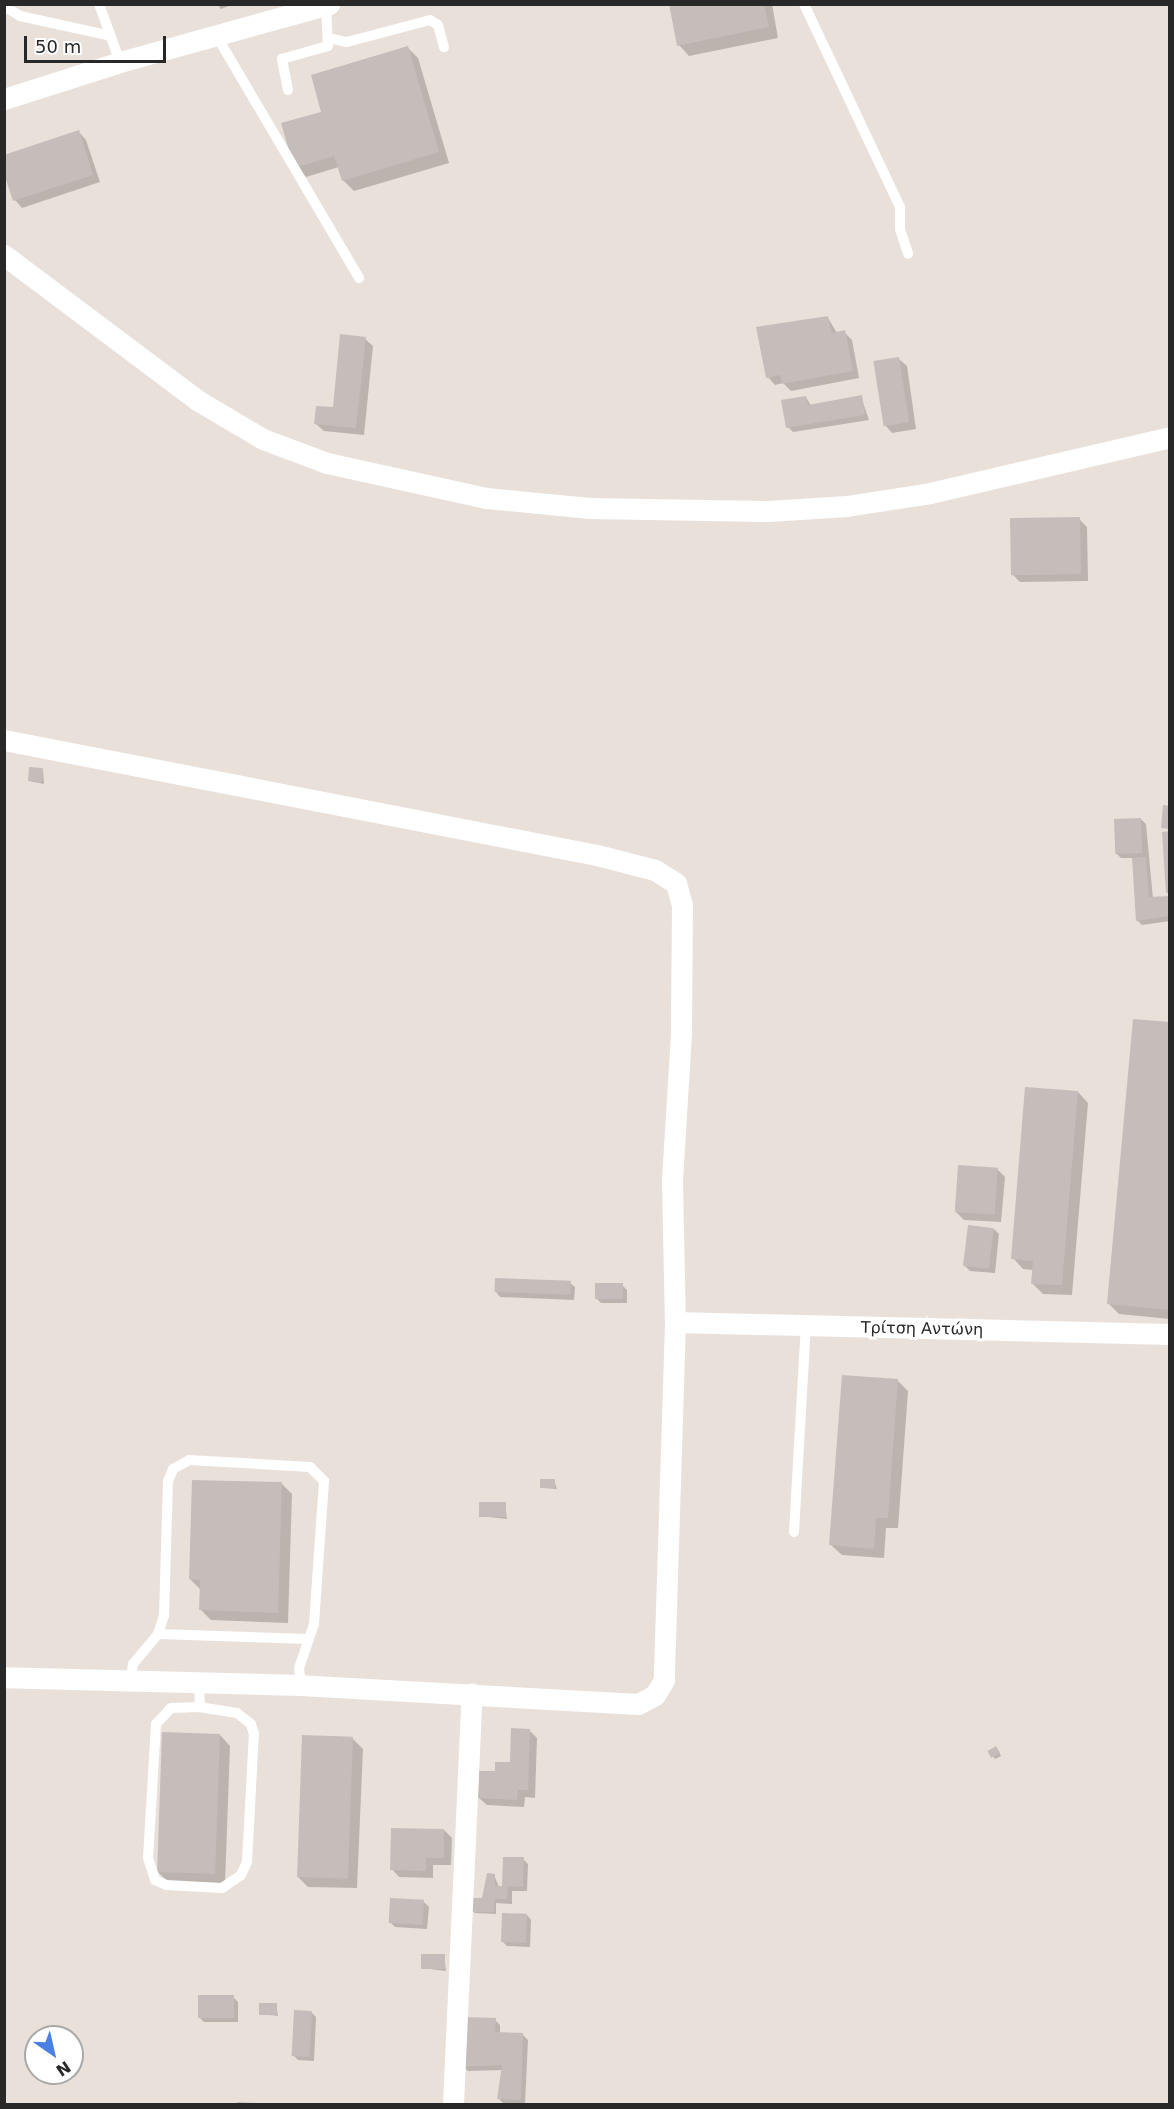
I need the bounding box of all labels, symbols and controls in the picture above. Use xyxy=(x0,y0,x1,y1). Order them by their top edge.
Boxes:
scale bar xyxy=(27,24,170,62)
text: 50 m xyxy=(35,36,81,57)
street label: Τρίτση Αντώνη xyxy=(861,1318,983,1340)
north arrow xyxy=(24,2025,84,2085)
text: N xyxy=(52,2057,74,2080)

